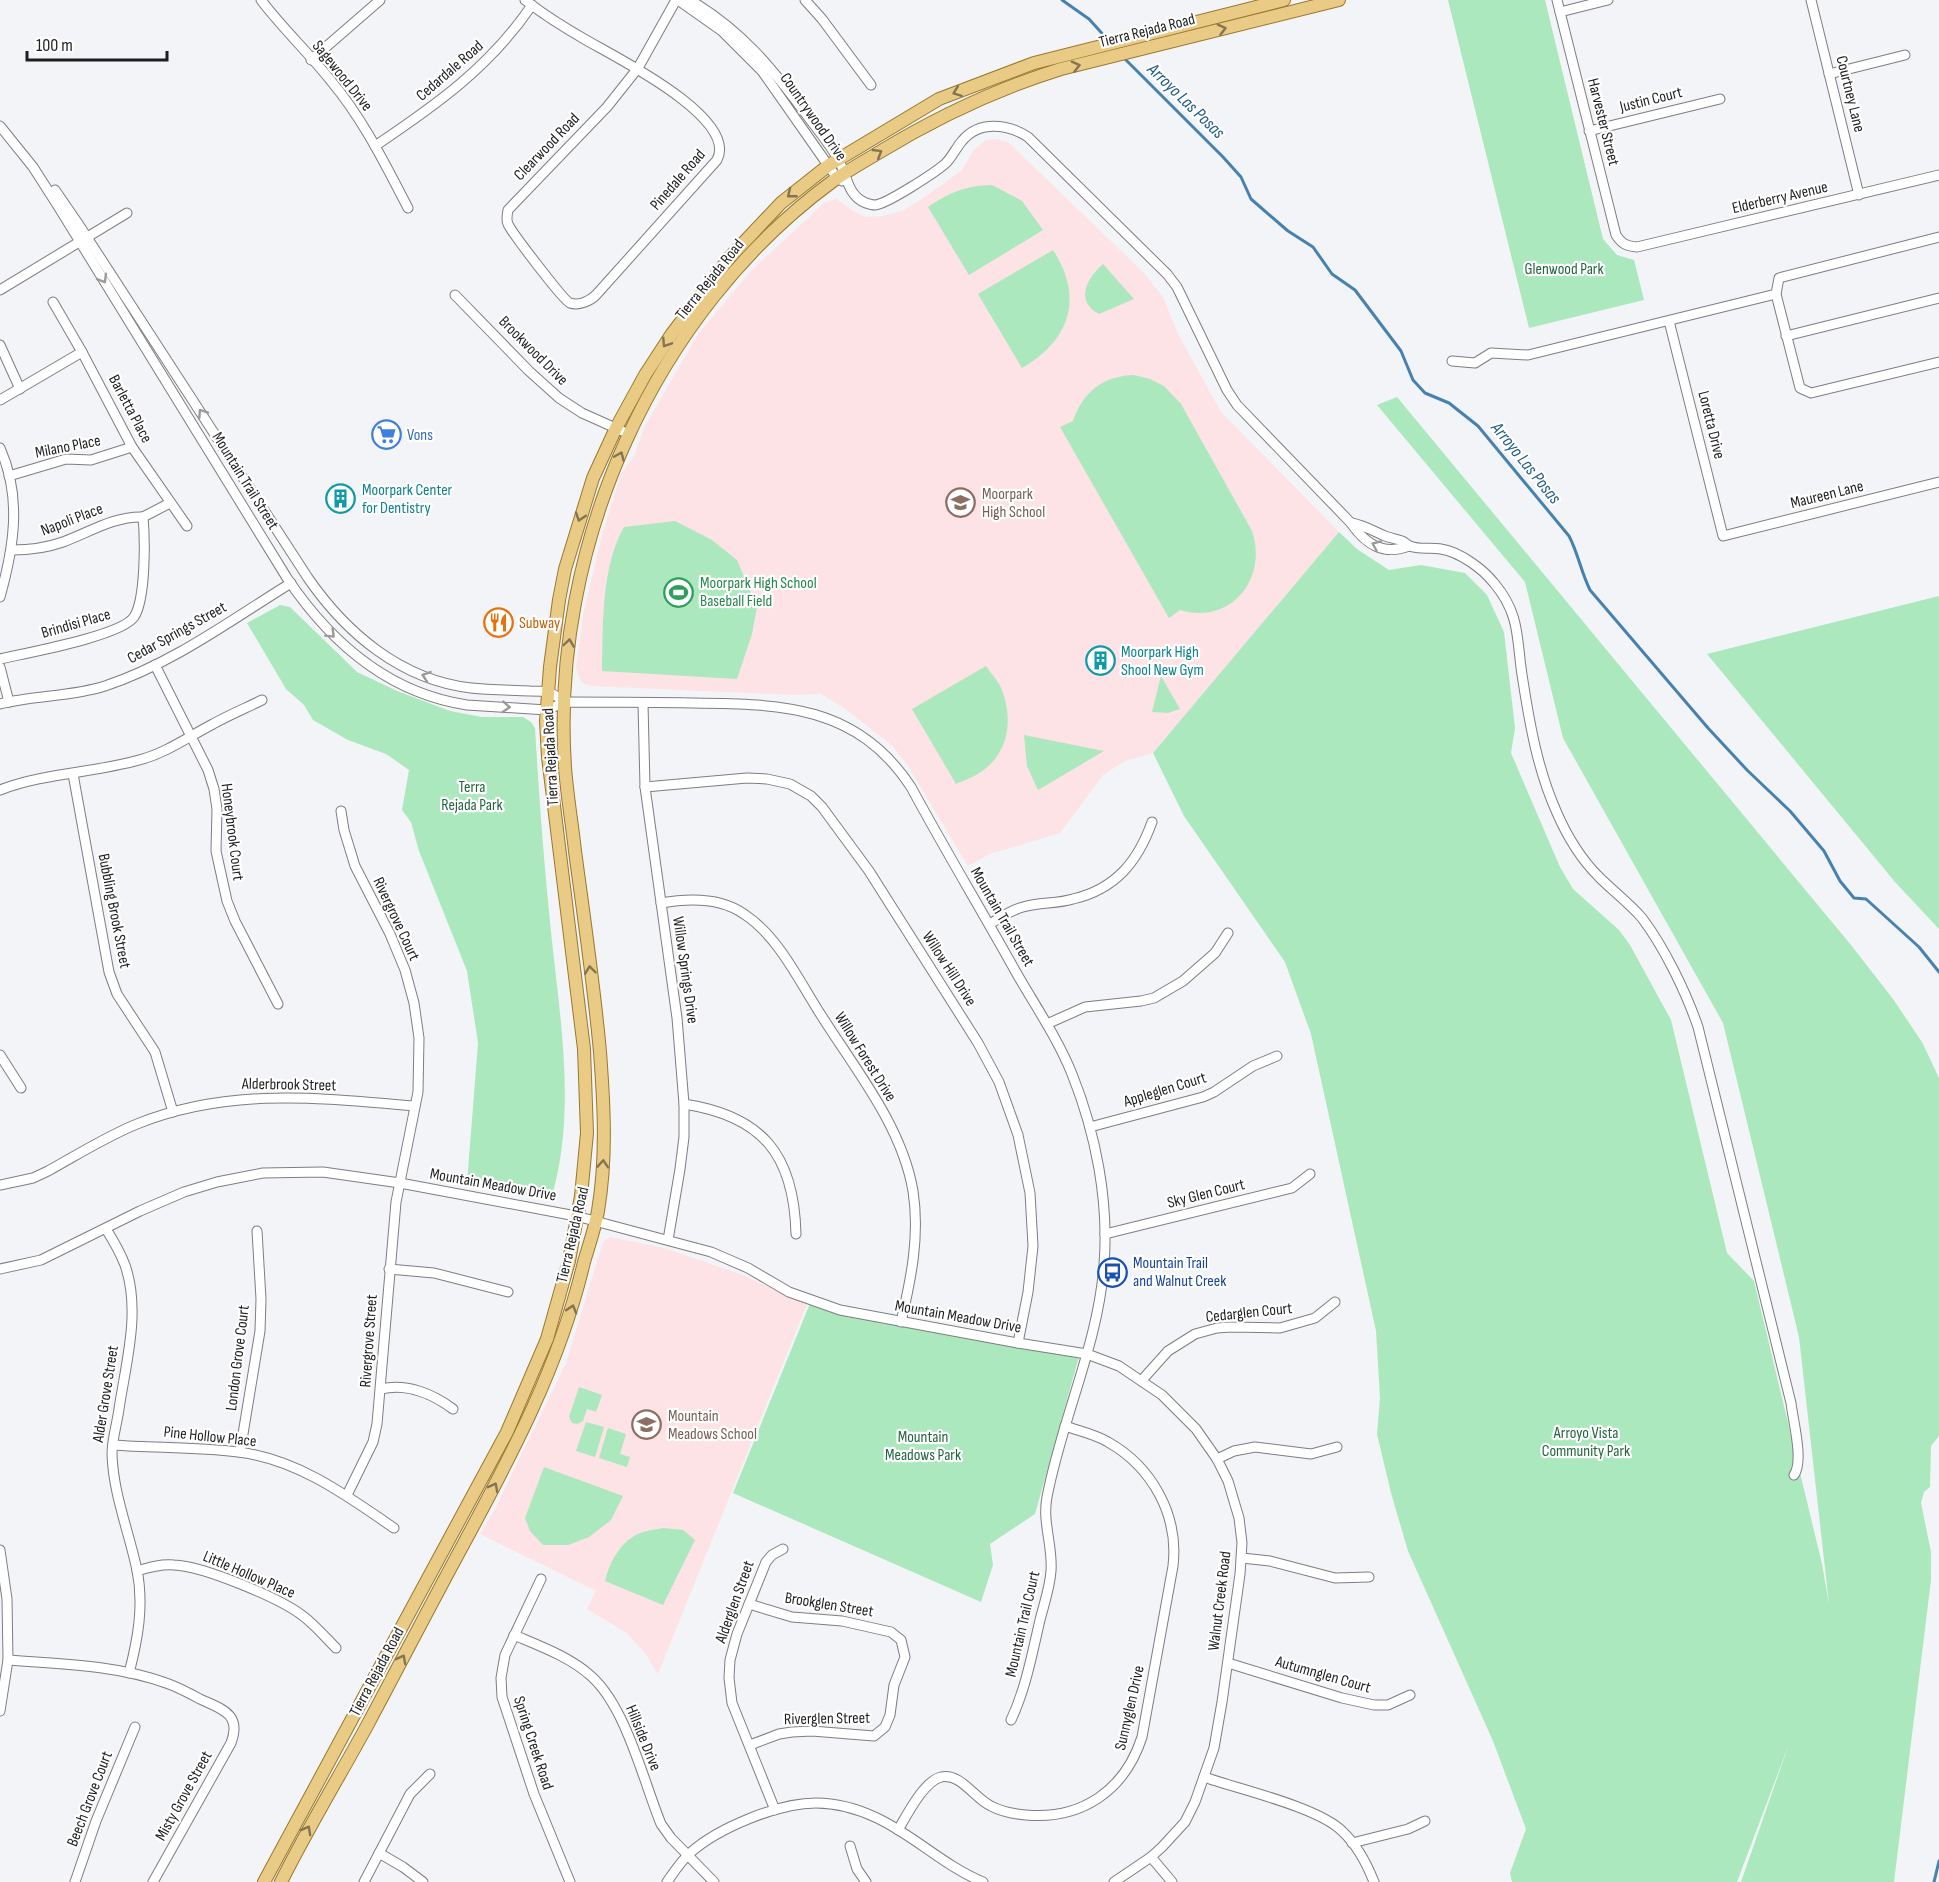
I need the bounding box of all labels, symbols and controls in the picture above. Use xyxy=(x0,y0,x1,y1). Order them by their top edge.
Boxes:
street label: Tierra Rejada Road xyxy=(1097,10,1197,52)
scale bar xyxy=(27,24,166,62)
one-way arrow xyxy=(1217,24,1227,37)
text: 100 m xyxy=(36,35,73,56)
street label: Sagewood Drive xyxy=(308,37,376,115)
street label: Cedardale Road xyxy=(413,37,487,105)
street label: Courtney Lane xyxy=(1831,54,1869,134)
water label: Arroyo Las Posas xyxy=(1142,58,1229,143)
one-way arrow xyxy=(1071,60,1081,73)
street label: Countrywood Drive xyxy=(776,69,850,165)
street label: Harvester Street xyxy=(1583,76,1623,168)
street label: Justin Court xyxy=(1617,83,1684,117)
one-way arrow xyxy=(952,85,963,97)
street label: Clearwood Road xyxy=(510,109,584,185)
street label: Pinedale Road xyxy=(646,146,710,214)
one-way arrow xyxy=(872,149,882,161)
street label: Elderberry Avenue xyxy=(1730,178,1830,218)
one-way arrow xyxy=(787,187,798,198)
street label: Tierra Rejada Road xyxy=(672,236,748,324)
park label: Glenwood Park xyxy=(1524,260,1604,279)
one-way arrow xyxy=(95,273,107,283)
street label: Brookwood Drive xyxy=(494,312,572,390)
one-way arrow xyxy=(662,336,673,347)
street label: Barletta Place xyxy=(104,372,156,446)
street label: Loretta Drive xyxy=(1693,389,1729,461)
one-way arrow xyxy=(197,409,209,419)
water label: Arroyo Las Posas xyxy=(1486,417,1566,509)
supermarket icon: Vons xyxy=(370,419,402,451)
place label: Vons xyxy=(407,426,433,445)
street label: Mountain Trail Street xyxy=(207,429,283,533)
street label: Milano Place xyxy=(34,431,102,463)
one-way arrow xyxy=(612,451,624,462)
street label: Maureen Lane xyxy=(1789,477,1865,513)
place label: Moorpark Center for Dentistry xyxy=(362,481,453,518)
building icon: Moorpark Center for Dentistry xyxy=(325,483,357,515)
place label: Moorpark High School xyxy=(982,485,1045,522)
school or university icon: Moorpark High School xyxy=(945,487,977,519)
street label: Napoli Place xyxy=(38,499,106,541)
one-way arrow xyxy=(575,511,587,522)
one-way arrow xyxy=(1372,541,1383,553)
place label: Moorpark High School Baseball Field xyxy=(700,574,817,611)
sports icon: Moorpark High School Baseball Field xyxy=(663,576,695,608)
street label: Cedar Springs Street xyxy=(124,598,230,668)
street label: Brindisi Place xyxy=(39,605,113,643)
restaurant icon: Subway xyxy=(482,607,514,639)
place label: Subway xyxy=(519,614,560,633)
one-way arrow xyxy=(324,626,335,637)
one-way arrow xyxy=(563,639,575,648)
place label: Moorpark High Shool New Gym xyxy=(1121,643,1204,680)
building icon: Moorpark High Shool New Gym xyxy=(1084,645,1116,677)
one-way arrow xyxy=(421,671,432,684)
one-way arrow xyxy=(502,701,511,714)
street label: Tierra Rejada Road xyxy=(539,707,563,807)
park label: Terra Rejada Park xyxy=(441,778,503,815)
street label: Honeybrook Court xyxy=(217,782,247,882)
street label: Bubbling Brook Street xyxy=(94,852,134,970)
street label: Mountain Trail Street xyxy=(966,864,1038,970)
street label: Rivergrove Court xyxy=(368,874,424,964)
street label: Willow Springs Drive xyxy=(668,915,702,1025)
street label: Willow Hill Drive xyxy=(918,928,980,1010)
one-way arrow xyxy=(584,965,596,974)
street label: Willow Forest Drive xyxy=(830,1009,900,1105)
street label: Appleglen Court xyxy=(1120,1068,1209,1112)
street label: Alderbrook Street xyxy=(241,1075,336,1095)
one-way arrow xyxy=(597,1160,610,1169)
street label: Mountain Meadow Drive xyxy=(428,1165,558,1205)
street label: Sky Glen Court xyxy=(1165,1175,1247,1213)
street label: Tierra Rejada Road xyxy=(553,1185,593,1285)
place label: Mountain Trail and Walnut Creek xyxy=(1133,1254,1226,1291)
bus stop icon: Mountain Trail and Walnut Creek xyxy=(1096,1256,1128,1288)
street label: Rivergrove Street xyxy=(356,1294,382,1388)
street label: Mountain Meadow Drive xyxy=(893,1297,1023,1337)
street label: Cedarglen Court xyxy=(1205,1299,1293,1327)
street label: London Grove Court xyxy=(222,1304,254,1412)
one-way arrow xyxy=(565,1304,577,1315)
street label: Alder Grove Street xyxy=(89,1344,123,1445)
place label: Mountain Meadows School xyxy=(668,1407,757,1444)
school or university icon: Mountain Meadows School xyxy=(631,1409,663,1441)
street label: Pine Hollow Place xyxy=(163,1423,257,1451)
park label: Arroyo Vista Community Park xyxy=(1542,1424,1630,1461)
park label: Mountain Meadows Park xyxy=(885,1428,961,1465)
one-way arrow xyxy=(486,1483,498,1494)
street label: Little Hollow Place xyxy=(200,1547,298,1603)
street label: Walnut Creek Road xyxy=(1204,1550,1236,1652)
street label: Alderglen Street xyxy=(711,1558,759,1647)
street label: Mountain Trail Court xyxy=(1002,1569,1044,1679)
street label: Brookglen Street xyxy=(783,1589,875,1621)
street label: Tierra Rejada Road xyxy=(346,1624,408,1720)
street label: Autumnglen Court xyxy=(1272,1652,1373,1698)
one-way arrow xyxy=(395,1655,406,1666)
street label: Sunnyglen Drive xyxy=(1111,1664,1149,1752)
street label: Spring Creek Road xyxy=(509,1694,557,1792)
street label: Hillside Drive xyxy=(621,1702,665,1774)
street label: Riverglen Street xyxy=(784,1709,870,1729)
street label: Misty Grove Street xyxy=(152,1748,216,1844)
street label: Beech Grove Court xyxy=(63,1749,117,1849)
one-way arrow xyxy=(300,1826,312,1836)

